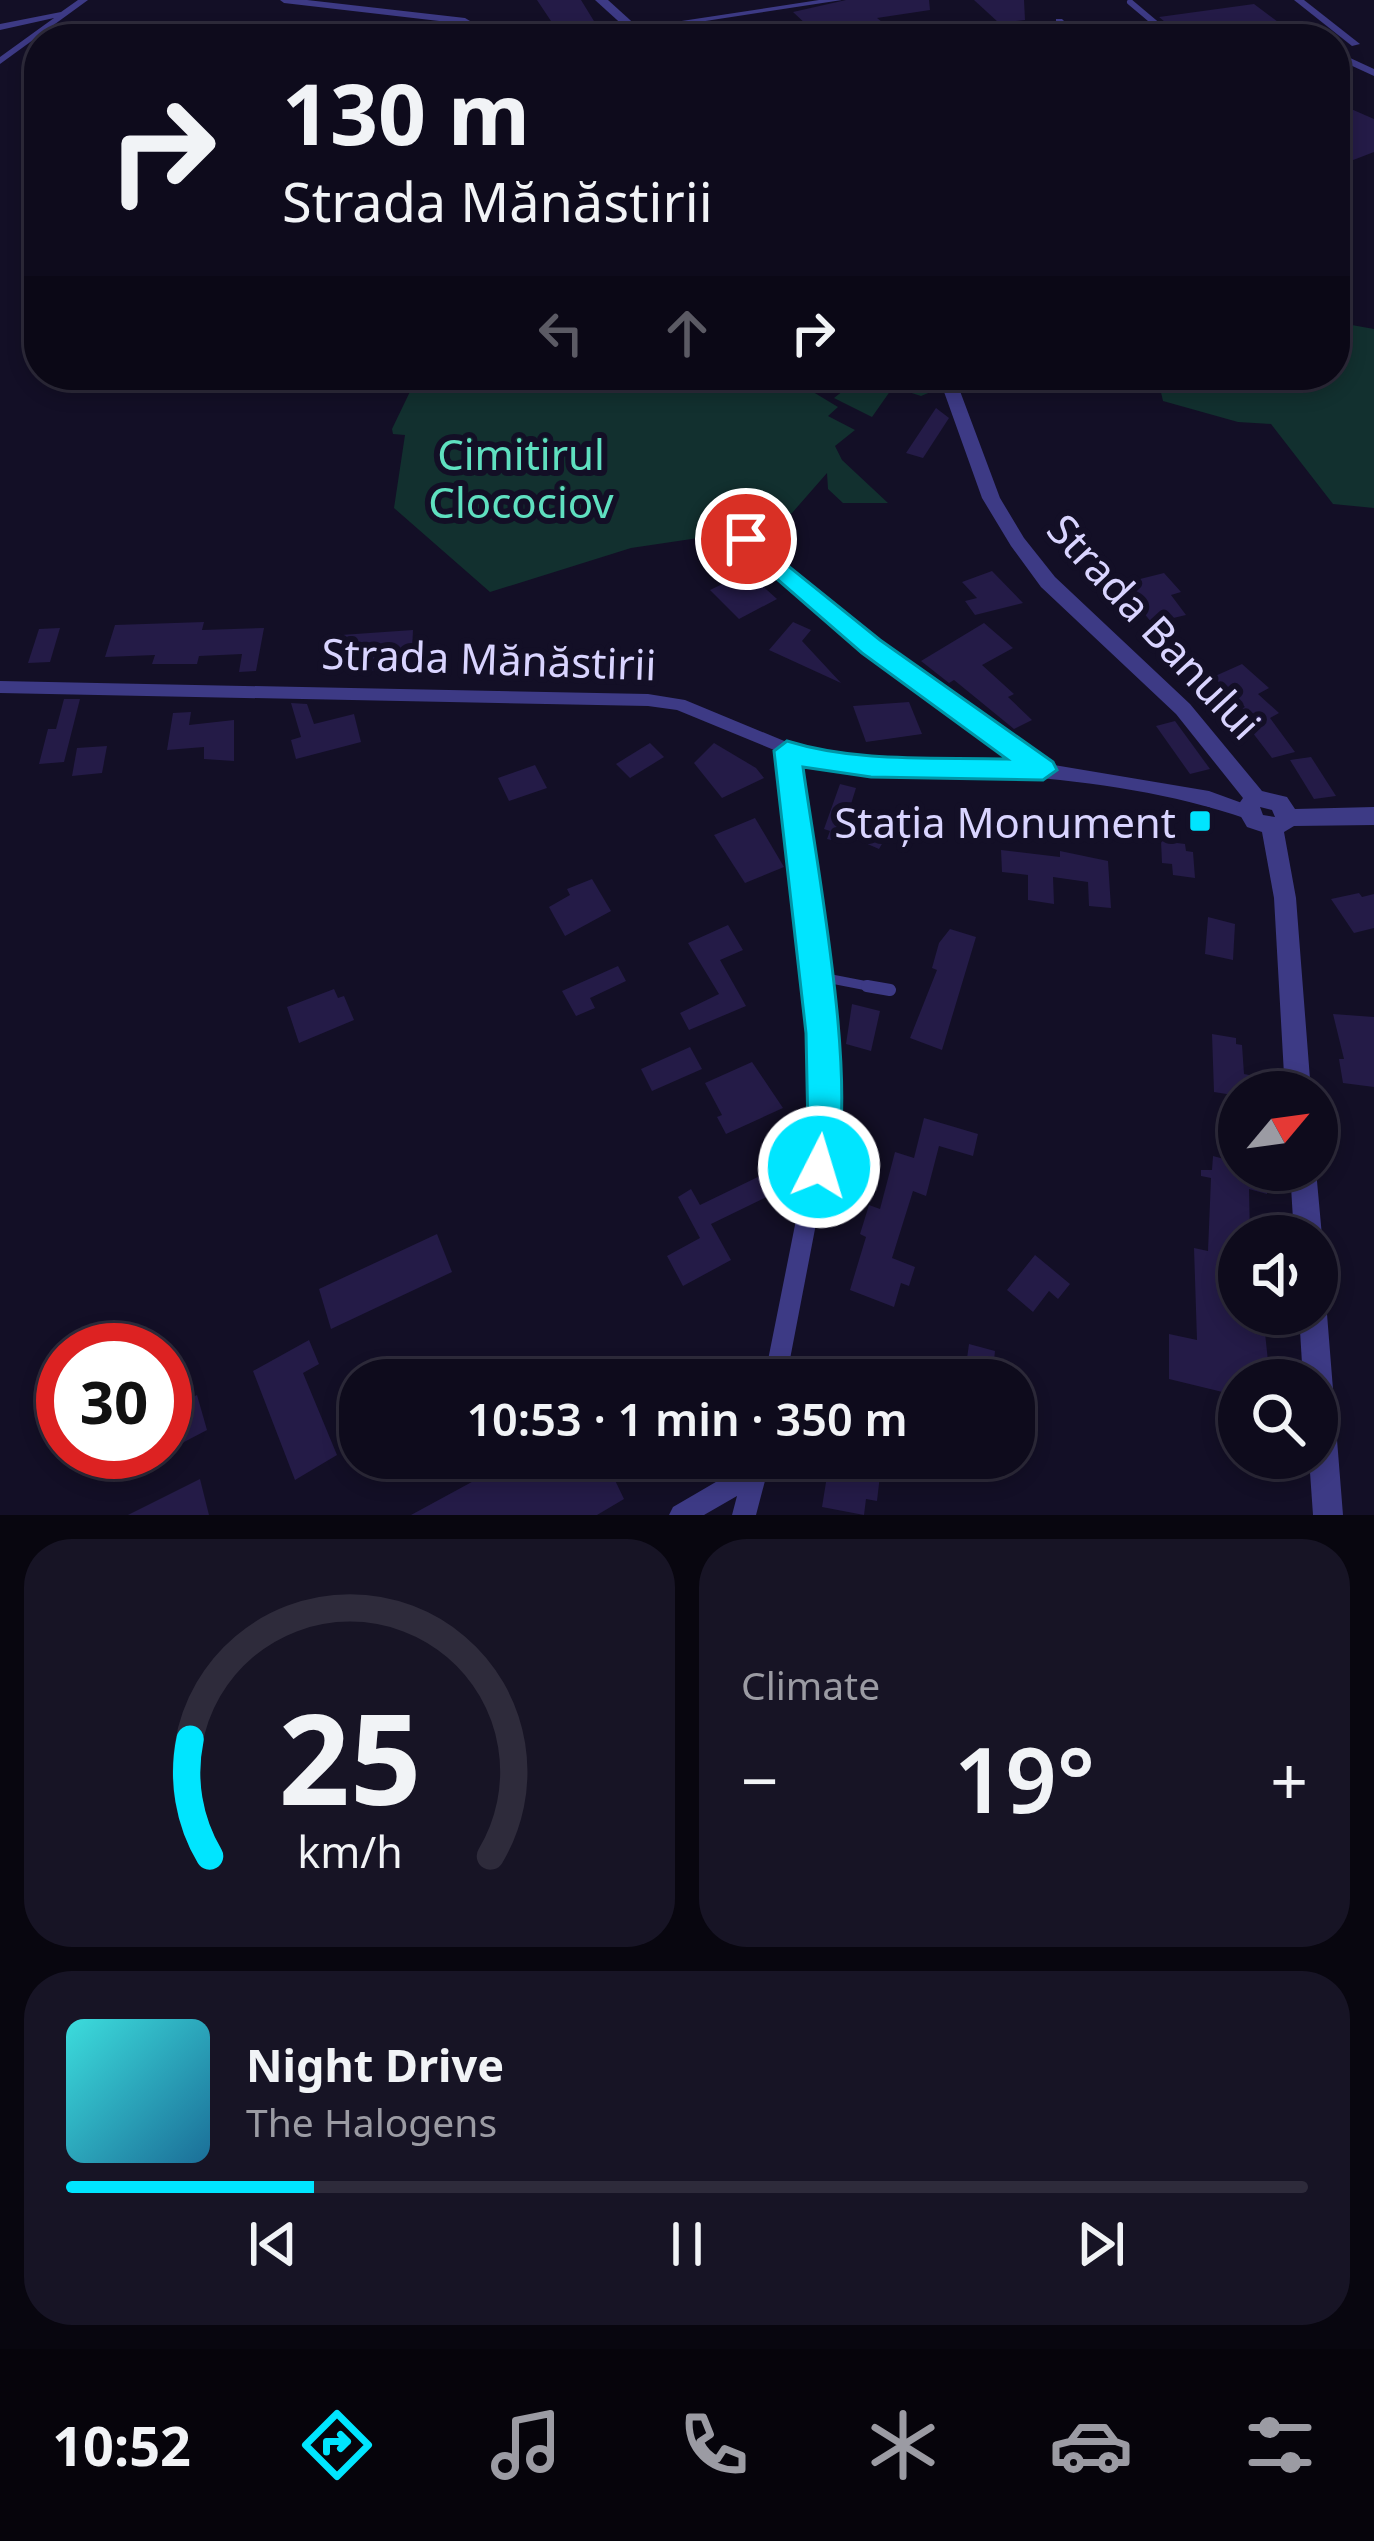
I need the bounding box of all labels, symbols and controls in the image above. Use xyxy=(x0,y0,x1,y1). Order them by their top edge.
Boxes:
text: 130 m xyxy=(282,55,530,170)
icon: right xyxy=(84,72,240,228)
text: Strada Mănăstirii xyxy=(282,164,713,238)
icon: left xyxy=(528,300,594,366)
icon: ahead xyxy=(654,300,720,366)
icon: right xyxy=(780,300,846,366)
park label: Cimitirul Clocociov xyxy=(428,425,614,530)
pin xyxy=(695,488,797,590)
street label: Strada Banului xyxy=(1036,501,1274,751)
icon: arrive xyxy=(713,506,779,572)
street label: Strada Mănăstirii xyxy=(321,624,657,692)
place label: Stația Monument xyxy=(834,793,1176,850)
marker: Stația Monument xyxy=(1187,808,1213,834)
north arrow xyxy=(1218,1071,1338,1191)
map controls xyxy=(1218,1071,1338,1479)
position arrow xyxy=(756,1104,882,1230)
button: sound xyxy=(1218,1215,1338,1335)
speed limit sign: 30 xyxy=(36,1323,192,1479)
button: search xyxy=(1218,1359,1338,1479)
text: 10:53 · 1 min · 350 m xyxy=(466,1388,908,1449)
text: Climate xyxy=(741,1658,880,1711)
text: 25 xyxy=(278,1672,421,1842)
text: 19° xyxy=(954,1717,1095,1839)
text: − xyxy=(741,1734,779,1824)
text: + xyxy=(1270,1734,1308,1824)
text: km/h xyxy=(297,1822,402,1881)
text: Night Drive xyxy=(246,2034,504,2095)
text: The Halogens xyxy=(246,2095,497,2148)
icon: previous xyxy=(240,2211,306,2277)
icon: pause xyxy=(654,2211,720,2277)
icon: next xyxy=(1068,2211,1134,2277)
icon: directions xyxy=(295,2403,379,2487)
icon: music xyxy=(484,2403,568,2487)
icon: phone xyxy=(672,2403,756,2487)
icon: climate xyxy=(861,2403,945,2487)
icon: car xyxy=(1049,2403,1133,2487)
icon: filters xyxy=(1238,2403,1322,2487)
text: 10:52 xyxy=(52,2408,191,2482)

